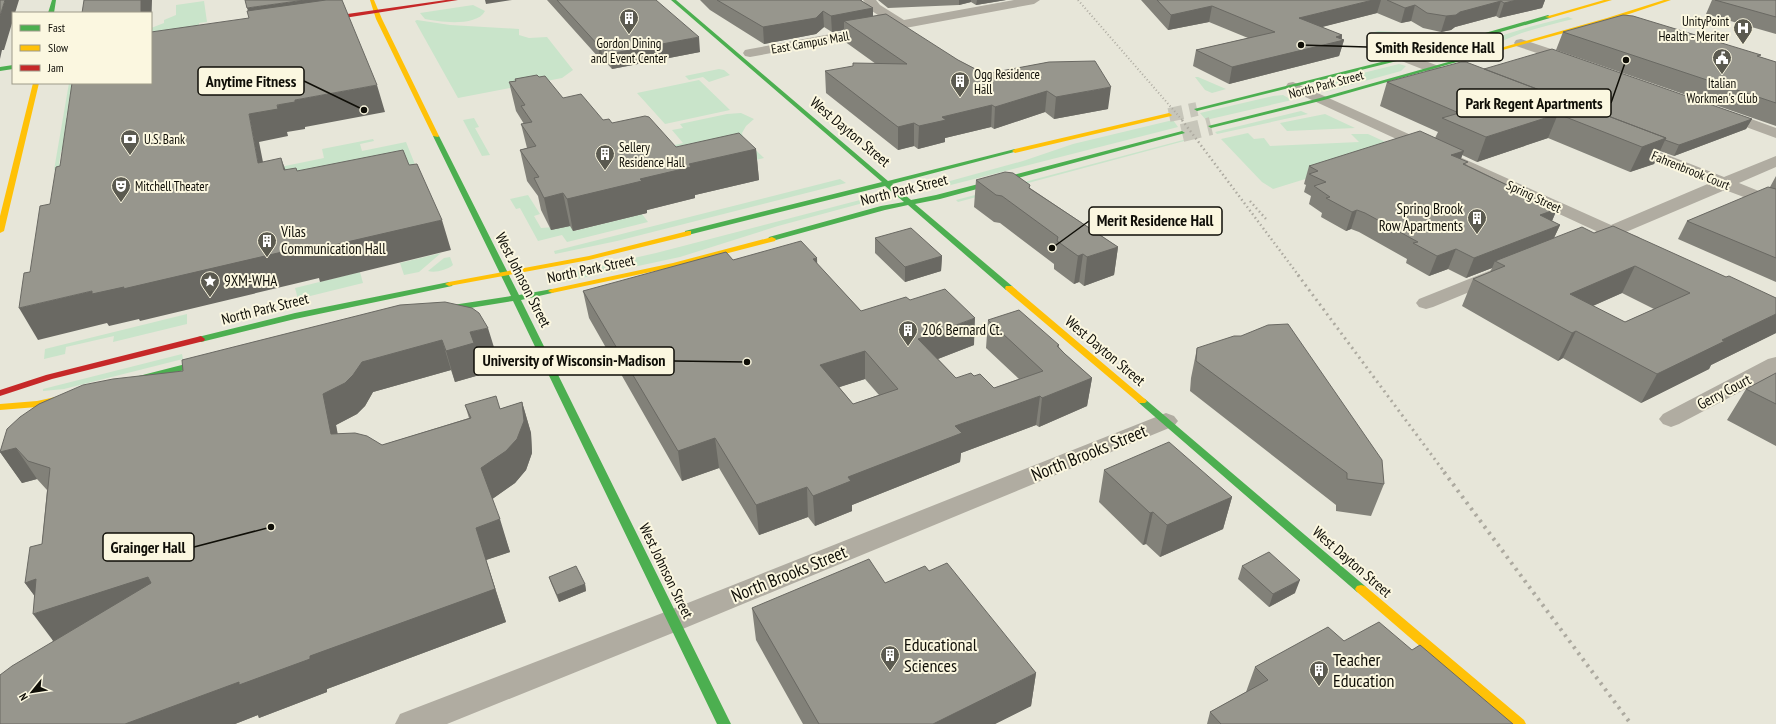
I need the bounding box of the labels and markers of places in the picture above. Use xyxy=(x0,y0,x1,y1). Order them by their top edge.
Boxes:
building icon: Gordon Dining and Event Center xyxy=(618,7,640,35)
place label: UnityPoint Health - Meriter xyxy=(1658,13,1729,45)
hospital icon: UnityPoint Health - Meriter xyxy=(1732,17,1754,45)
callout: Smith Residence Hall xyxy=(1367,33,1503,61)
place label: Gordon Dining and Event Center xyxy=(591,35,668,67)
public building icon: Italian Workmen's Club xyxy=(1711,47,1733,75)
place label: Ogg Residence Hall xyxy=(974,66,1040,98)
callout: Anytime Fitness xyxy=(198,67,304,95)
building icon: Ogg Residence Hall xyxy=(949,70,971,98)
place label: Italian Workmen's Club xyxy=(1686,75,1758,107)
callout: Park Regent Apartments xyxy=(1457,89,1611,117)
bank icon: U.S. Bank xyxy=(119,128,141,156)
place label: U.S. Bank xyxy=(144,131,185,148)
place label: Sellery Residence Hall xyxy=(619,139,685,171)
building icon: Sellery Residence Hall xyxy=(594,143,616,171)
theatre icon: Mitchell Theater xyxy=(110,175,132,203)
place label: Mitchell Theater xyxy=(135,178,209,195)
place label: Spring Brook Row Apartments xyxy=(1379,199,1463,235)
callout: Merit Residence Hall xyxy=(1089,207,1222,235)
building icon: Spring Brook Row Apartments xyxy=(1466,207,1488,235)
place label: Vilas Communication Hall xyxy=(280,222,386,258)
building icon: Vilas Communication Hall xyxy=(256,230,278,258)
place icon: 9XM-WHA xyxy=(199,270,221,298)
place label: 9XM-WHA xyxy=(224,271,278,290)
building icon: 206 Bernard Ct. xyxy=(897,319,919,347)
place label: 206 Bernard Ct. xyxy=(922,320,1003,339)
callout: University of Wisconsin-Madison xyxy=(474,347,674,375)
callout: Grainger Hall xyxy=(103,533,194,561)
place label: Educational Sciences xyxy=(904,633,978,677)
building icon: Educational Sciences xyxy=(879,644,901,672)
place label: Teacher Education xyxy=(1333,648,1394,692)
building icon: Teacher Education xyxy=(1308,659,1330,687)

